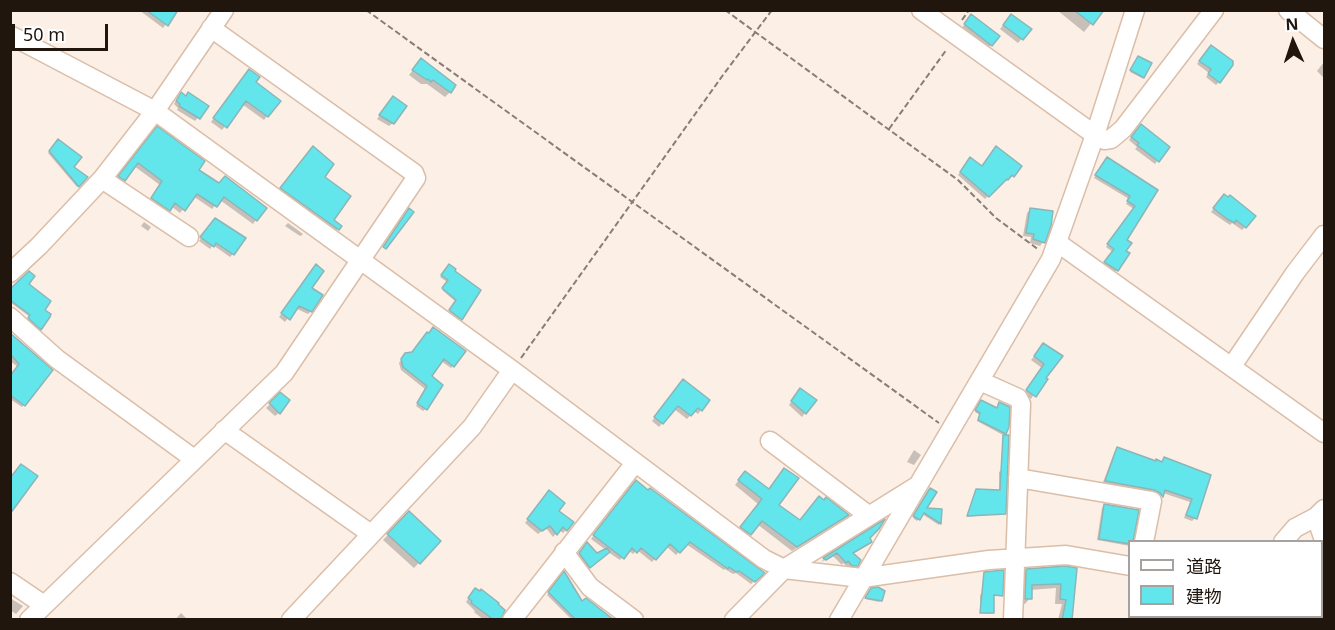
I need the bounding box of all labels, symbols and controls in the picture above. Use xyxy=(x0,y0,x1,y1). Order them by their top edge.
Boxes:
scale bar xyxy=(15,12,111,50)
north arrow xyxy=(1263,12,1323,72)
text: N xyxy=(1285,13,1299,35)
text: 50 m xyxy=(23,22,65,46)
legend xyxy=(1128,540,1323,618)
text: 道路 xyxy=(1186,554,1222,578)
text: 建物 xyxy=(1186,584,1222,608)

